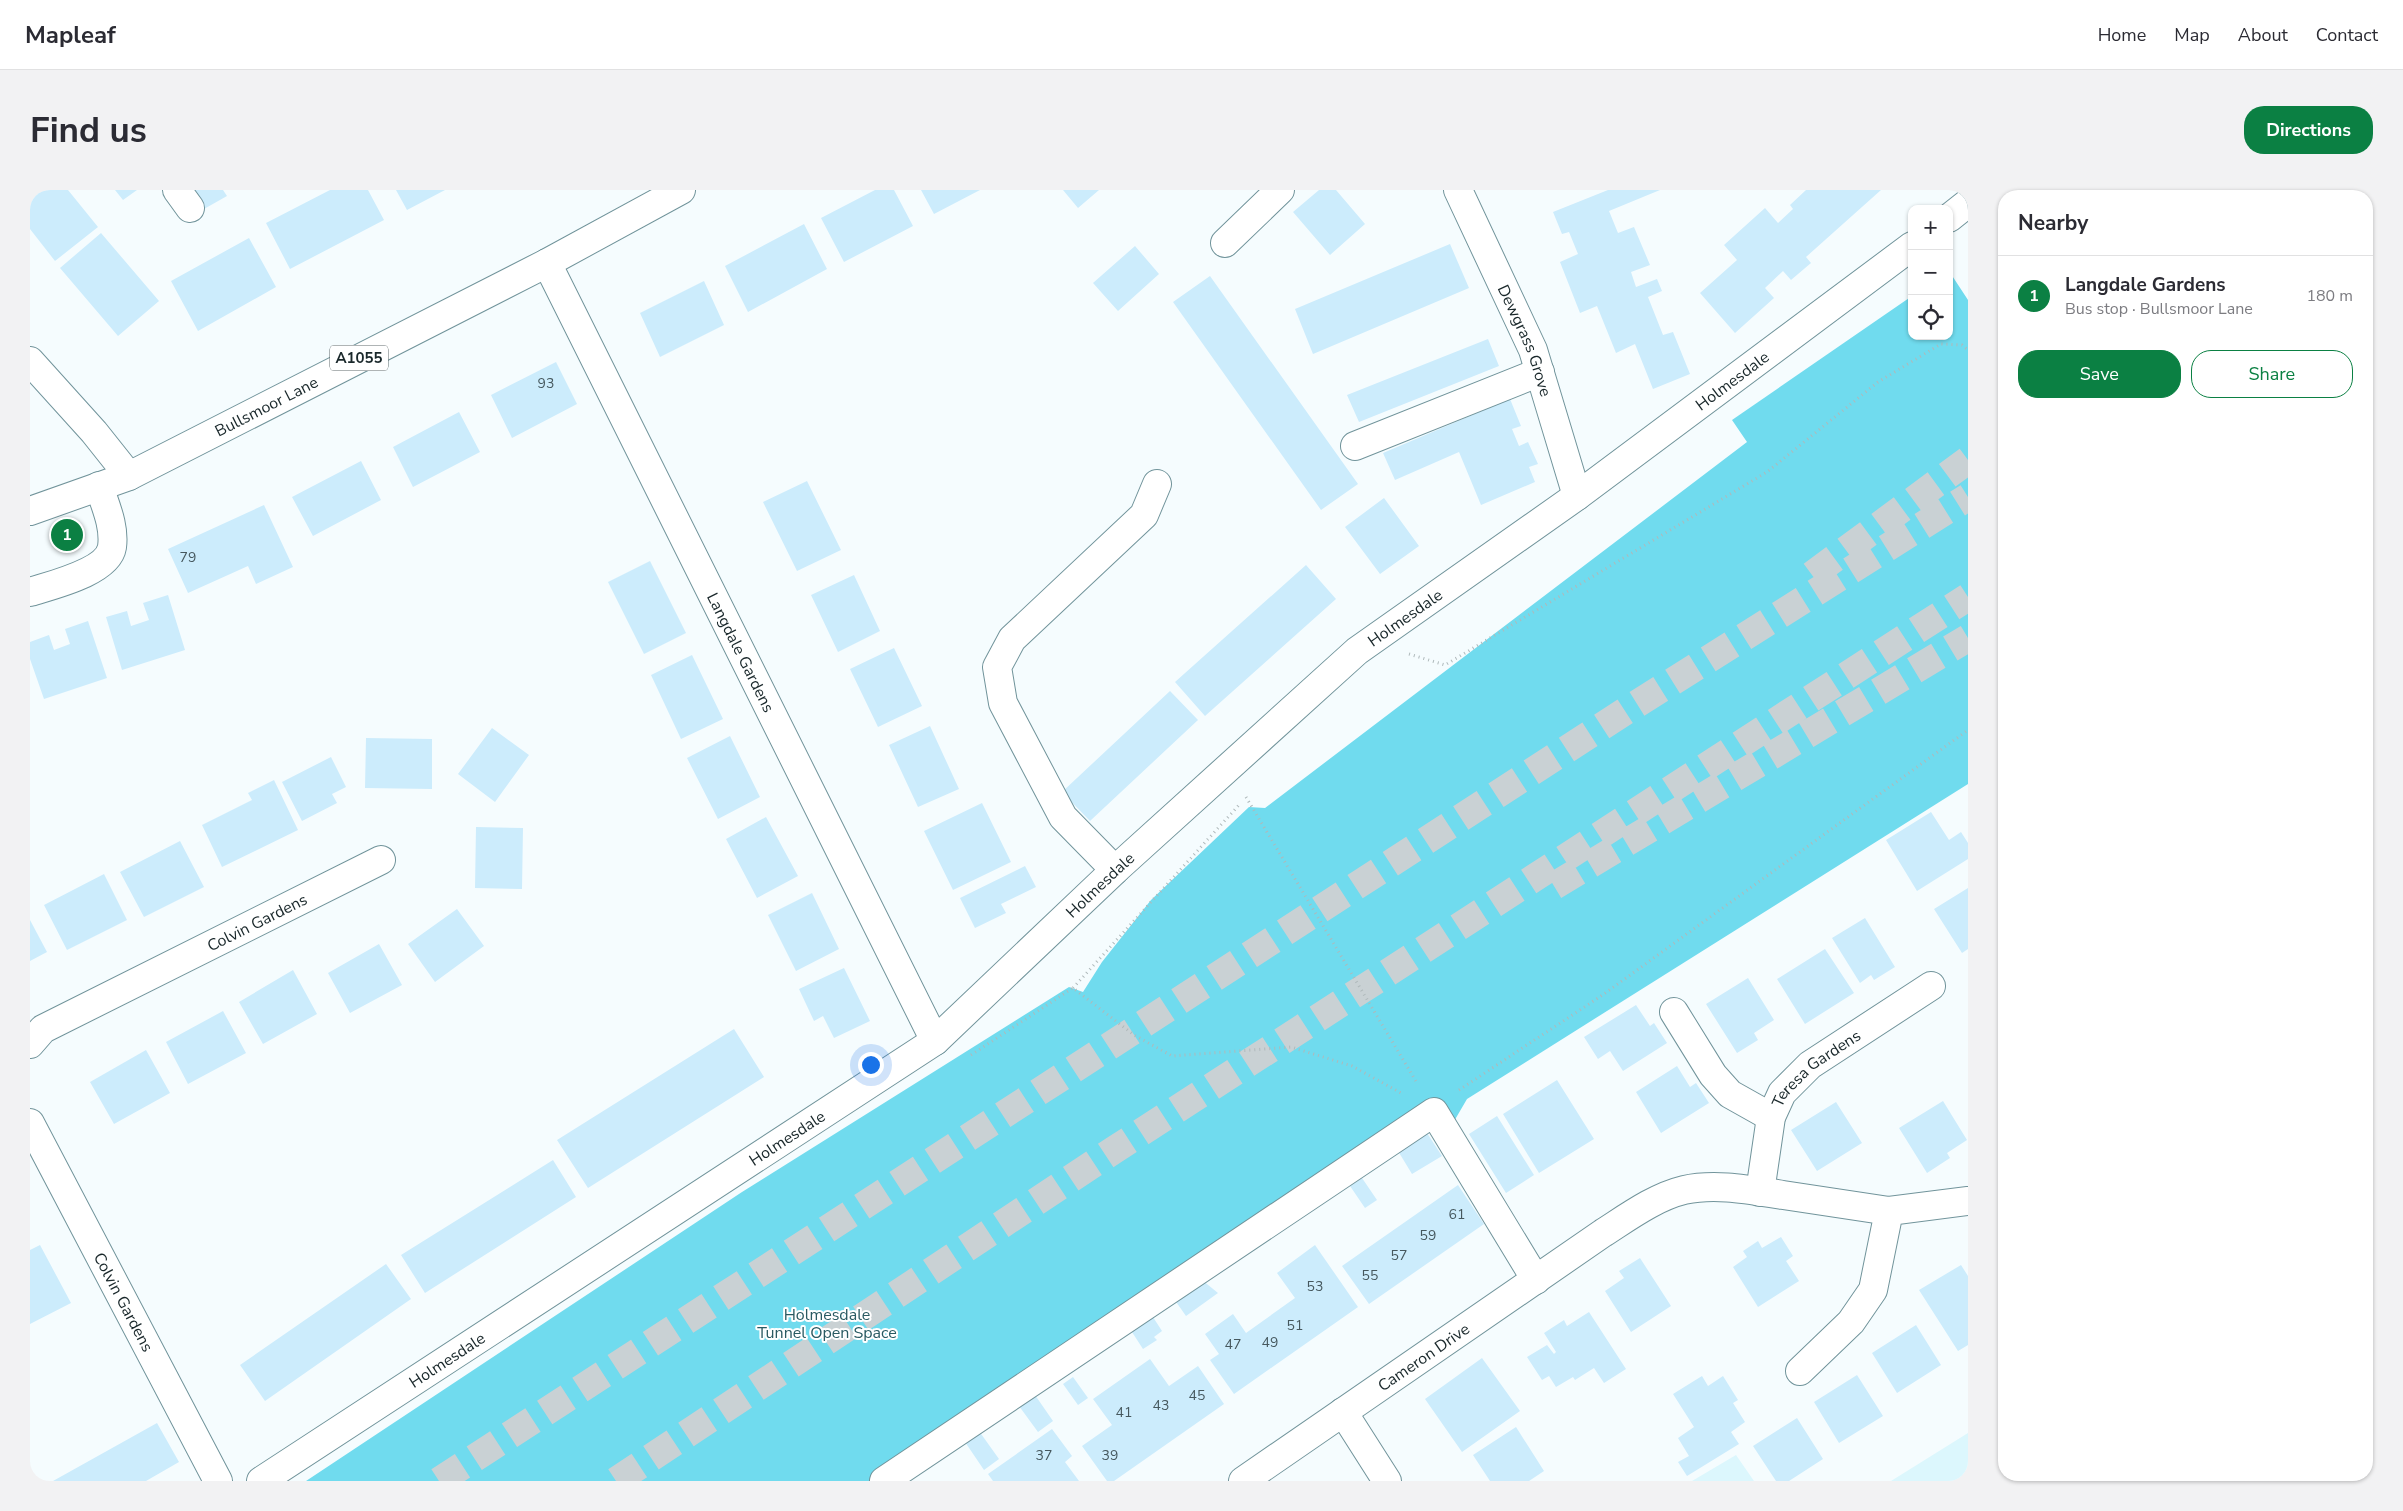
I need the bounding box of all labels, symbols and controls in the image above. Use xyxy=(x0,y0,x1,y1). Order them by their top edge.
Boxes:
text: Mapleaf xyxy=(25,19,116,51)
text: Home xyxy=(2098,23,2146,47)
text: Map xyxy=(2174,23,2210,47)
text: About xyxy=(2238,23,2288,47)
text: Contact xyxy=(2316,23,2378,47)
button: Directions xyxy=(2244,106,2373,154)
text: Find us xyxy=(30,107,147,154)
map controls xyxy=(1908,205,1953,340)
button: + xyxy=(1908,205,1953,250)
text: Nearby xyxy=(2018,209,2088,237)
button: − xyxy=(1908,250,1953,295)
text: Langdale Gardens xyxy=(2065,272,2226,298)
street label: Dewgrass Grove xyxy=(1492,281,1556,399)
text: 1 xyxy=(2029,285,2039,307)
text: 180 m xyxy=(2306,285,2353,307)
button: locate xyxy=(1908,295,1953,340)
text: Bus stop · Bullsmoor Lane xyxy=(2065,298,2253,320)
road number: A1055 xyxy=(330,346,388,370)
street label: Holmesdale xyxy=(1691,346,1774,416)
button: Save xyxy=(2018,350,2181,398)
button: Share xyxy=(2191,350,2353,398)
street label: Bullsmoor Lane xyxy=(211,371,322,442)
house number: 93 xyxy=(538,374,554,393)
pin: 1 xyxy=(51,516,83,554)
house number: 79 xyxy=(180,548,196,567)
street label: Holmesdale xyxy=(1364,584,1447,652)
street label: Langdale Gardens xyxy=(701,589,779,716)
street label: Holmesdale xyxy=(1061,848,1140,923)
street label: Colvin Gardens xyxy=(204,889,311,957)
street label: Teresa Gardens xyxy=(1767,1025,1865,1111)
your location xyxy=(858,1052,884,1078)
street label: Holmesdale xyxy=(745,1106,830,1171)
house number: 61 xyxy=(1449,1205,1465,1224)
house number: 59 xyxy=(1420,1226,1436,1245)
house number: 57 xyxy=(1391,1246,1407,1265)
street label: Colvin Gardens xyxy=(88,1249,158,1356)
house number: 55 xyxy=(1362,1266,1378,1285)
house number: 53 xyxy=(1307,1277,1323,1296)
park label: Holmesdale Tunnel Open Space xyxy=(757,1304,897,1344)
house number: 51 xyxy=(1287,1316,1303,1335)
street label: Cameron Drive xyxy=(1374,1318,1474,1397)
street label: Holmesdale xyxy=(405,1328,490,1393)
house number: 49 xyxy=(1262,1333,1278,1352)
house number: 47 xyxy=(1225,1335,1241,1354)
house number: 45 xyxy=(1189,1386,1205,1405)
house number: 43 xyxy=(1153,1396,1169,1415)
house number: 41 xyxy=(1116,1403,1132,1422)
house number: 37 xyxy=(1036,1446,1052,1465)
house number: 39 xyxy=(1102,1446,1118,1465)

